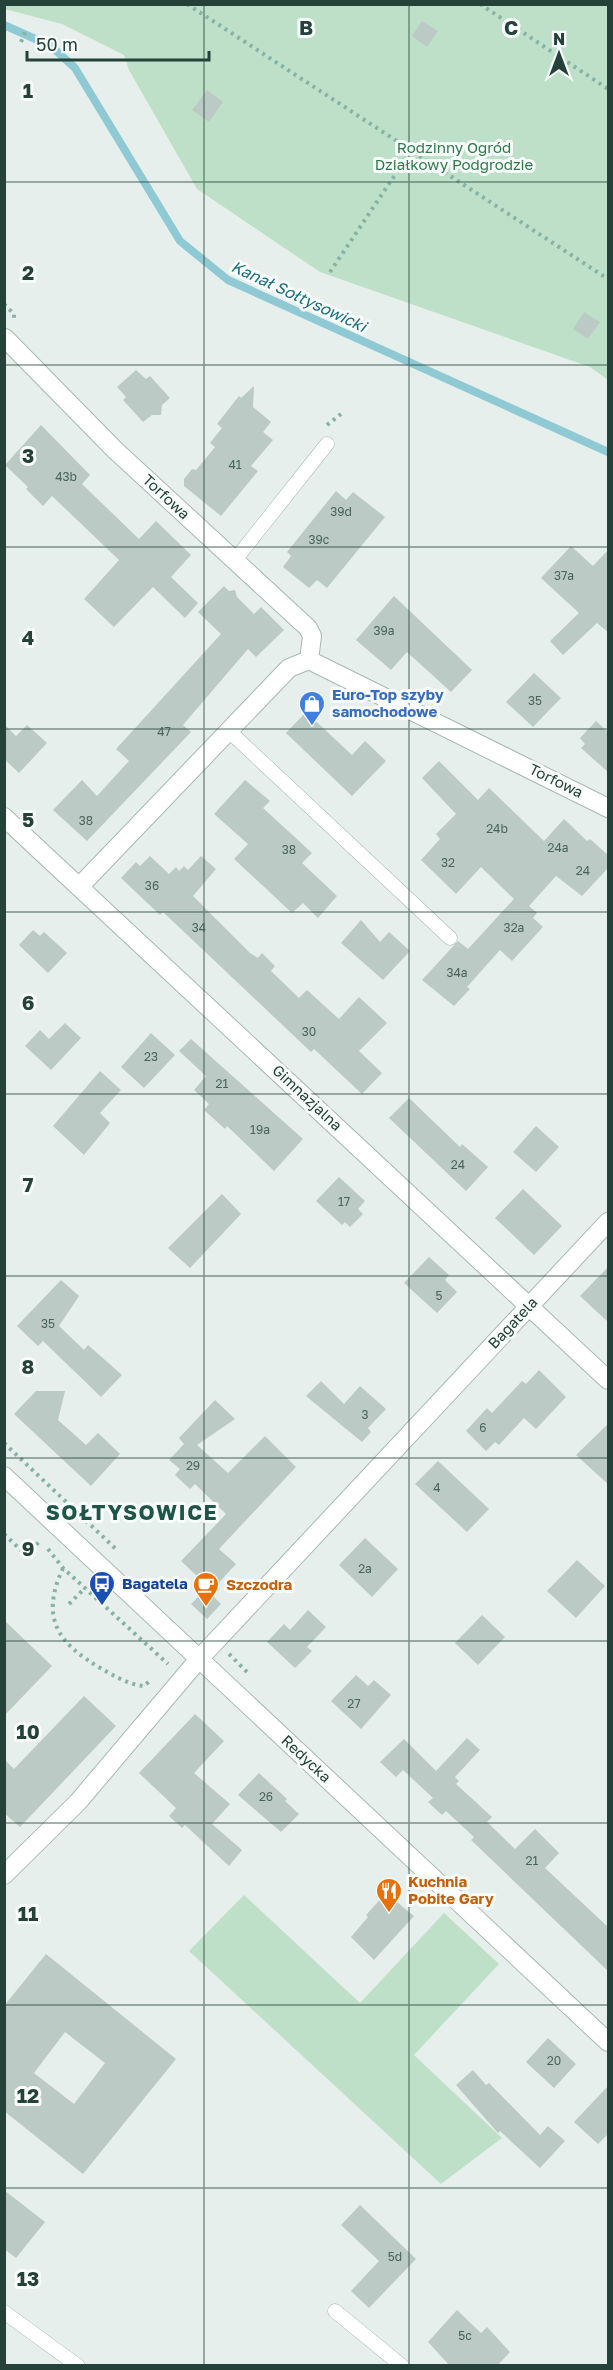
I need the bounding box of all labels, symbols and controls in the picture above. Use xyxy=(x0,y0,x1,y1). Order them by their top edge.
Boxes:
text: B xyxy=(299,15,313,39)
text: C xyxy=(504,15,518,39)
scale bar xyxy=(27,24,208,62)
north arrow xyxy=(529,24,589,84)
text: N xyxy=(553,29,565,49)
text: 50 m xyxy=(36,33,78,55)
text: 1 xyxy=(23,78,33,102)
park label: Rodzinny Ogród Działkowy Podgrodzie xyxy=(375,138,534,173)
water label: Kanał Sołtysowicki xyxy=(228,256,371,337)
text: 2 xyxy=(22,260,34,284)
text: 3 xyxy=(22,443,34,467)
house number: 41 xyxy=(228,457,242,472)
house number: 43b xyxy=(55,469,77,484)
street label: Torfowa xyxy=(139,470,194,522)
house number: 39d xyxy=(330,504,352,519)
house number: 39c xyxy=(309,532,330,547)
house number: 37a xyxy=(554,568,574,583)
house number: 39a xyxy=(373,623,395,638)
text: 4 xyxy=(22,625,34,649)
place label: Euro-Top szyby samochodowe xyxy=(332,685,444,720)
shop icon: Euro-Top szyby samochodowe xyxy=(297,689,327,727)
house number: 35 xyxy=(528,693,542,708)
house number: 47 xyxy=(157,724,171,739)
street label: Torfowa xyxy=(527,759,586,801)
text: 5 xyxy=(22,807,34,831)
house number: 38 xyxy=(79,813,93,828)
house number: 24b xyxy=(486,821,508,836)
house number: 24a xyxy=(547,840,569,855)
house number: 38 xyxy=(282,842,296,857)
house number: 32 xyxy=(441,855,455,870)
house number: 24 xyxy=(576,863,590,878)
house number: 36 xyxy=(145,878,159,893)
house number: 34 xyxy=(192,920,206,935)
house number: 32a xyxy=(504,920,524,935)
house number: 34a xyxy=(446,965,468,980)
text: 6 xyxy=(22,990,34,1014)
house number: 30 xyxy=(302,1024,316,1039)
house number: 23 xyxy=(144,1049,158,1064)
street label: Gimnazjalna xyxy=(269,1061,346,1134)
house number: 21 xyxy=(216,1076,229,1091)
house number: 19a xyxy=(250,1122,270,1137)
house number: 24 xyxy=(451,1157,465,1172)
text: 7 xyxy=(23,1172,34,1196)
house number: 17 xyxy=(338,1194,350,1209)
house number: 5 xyxy=(436,1288,443,1303)
street label: Bagatela xyxy=(484,1293,541,1352)
house number: 35 xyxy=(41,1316,55,1331)
text: 8 xyxy=(22,1354,34,1378)
house number: 3 xyxy=(361,1407,369,1422)
house number: 6 xyxy=(479,1420,487,1435)
house number: 29 xyxy=(186,1458,200,1473)
house number: 4 xyxy=(433,1480,441,1495)
district label: SOŁTYSOWICE xyxy=(46,1499,218,1525)
text: 9 xyxy=(22,1536,34,1560)
house number: 2a xyxy=(358,1561,372,1576)
bus stop icon: Bagatela xyxy=(87,1569,117,1607)
cafe icon: Szczodra xyxy=(191,1570,221,1608)
place label: Bagatela xyxy=(122,1574,188,1592)
place label: Szczodra xyxy=(226,1575,293,1593)
house number: 27 xyxy=(347,1696,361,1711)
text: 10 xyxy=(16,1719,40,1743)
street label: Redycka xyxy=(278,1731,335,1786)
house number: 26 xyxy=(259,1789,273,1804)
house number: 21 xyxy=(526,1853,539,1868)
place label: Kuchnia Pobite Gary xyxy=(408,1872,494,1907)
restaurant icon: Kuchnia Pobite Gary xyxy=(374,1876,404,1914)
text: 11 xyxy=(18,1901,38,1925)
house number: 20 xyxy=(547,2053,561,2068)
text: 12 xyxy=(17,2083,39,2107)
house number: 5d xyxy=(388,2249,402,2264)
text: 13 xyxy=(17,2266,39,2290)
house number: 5c xyxy=(458,2328,472,2343)

